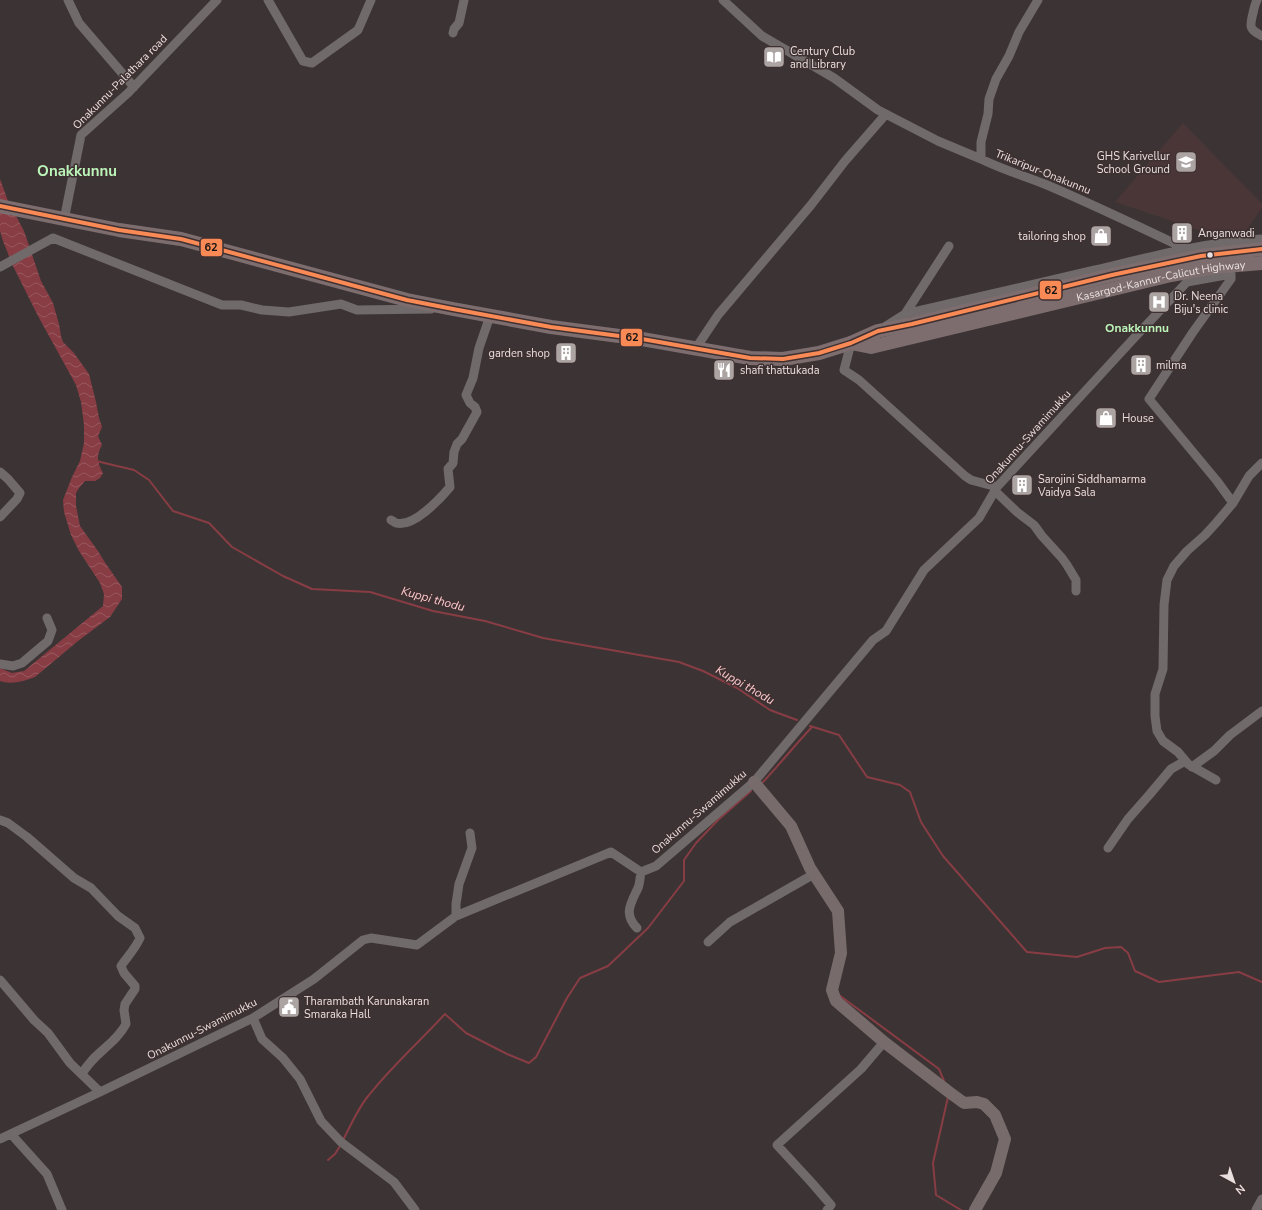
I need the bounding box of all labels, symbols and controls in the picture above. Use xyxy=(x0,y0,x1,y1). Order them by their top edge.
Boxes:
street label: Onakunnu-Palathara road xyxy=(70,32,170,132)
library icon: Century Club and Library xyxy=(761,44,787,70)
place label: Century Club and Library xyxy=(790,44,855,72)
street label: Trikaripur-Onakunnu xyxy=(993,146,1093,198)
place label: GHS Karivellur School Ground xyxy=(1097,149,1170,177)
school or university icon: GHS Karivellur School Ground xyxy=(1173,149,1199,175)
district label: Onakkunnu xyxy=(37,161,117,181)
building icon: Anganwadi xyxy=(1169,220,1195,246)
shop icon: tailoring shop xyxy=(1088,223,1114,249)
place label: Anganwadi xyxy=(1198,226,1255,241)
place label: tailoring shop xyxy=(1018,229,1086,244)
line badge: 62 xyxy=(200,238,223,257)
text: 62 xyxy=(204,240,218,255)
unlabelled marker xyxy=(1205,250,1215,260)
street label: Kasargod-Kannur-Calicut Highway xyxy=(1075,257,1246,305)
line badge: 62 xyxy=(1039,280,1062,300)
text: 62 xyxy=(1044,283,1058,298)
hospital icon: Dr. Neena Biju's clinic xyxy=(1146,289,1172,315)
place label: Dr. Neena Biju's clinic xyxy=(1174,289,1228,317)
district label: Onakkunnu xyxy=(1105,320,1169,336)
line badge: 62 xyxy=(620,328,643,347)
text: 62 xyxy=(625,330,639,345)
building icon: garden shop xyxy=(553,340,579,366)
place label: garden shop xyxy=(488,346,550,361)
building icon: milma xyxy=(1128,352,1154,378)
restaurant icon: shafi thattukada xyxy=(711,357,737,383)
place label: milma xyxy=(1156,358,1187,373)
place label: shafi thattukada xyxy=(740,363,820,378)
street label: Onakunnu-Swamimukku xyxy=(982,387,1074,487)
shop icon: House xyxy=(1093,405,1119,431)
place label: House xyxy=(1122,411,1154,426)
building icon: Sarojini Siddhamarma Vaidya Sala xyxy=(1009,472,1035,498)
place label: Sarojini Siddhamarma Vaidya Sala xyxy=(1037,472,1146,500)
water label: Kuppi thodu xyxy=(399,583,467,615)
water label: Kuppi thodu xyxy=(713,662,778,708)
street label: Onakunnu-Swamimukku xyxy=(648,766,750,858)
public building icon: Tharambath Karunakaran Smaraka Hall xyxy=(276,994,302,1020)
place label: Tharambath Karunakaran Smaraka Hall xyxy=(304,994,429,1022)
street label: Onakunnu-Swamimukku xyxy=(144,995,260,1063)
north arrow xyxy=(1214,1162,1254,1202)
text: N xyxy=(1232,1181,1248,1198)

